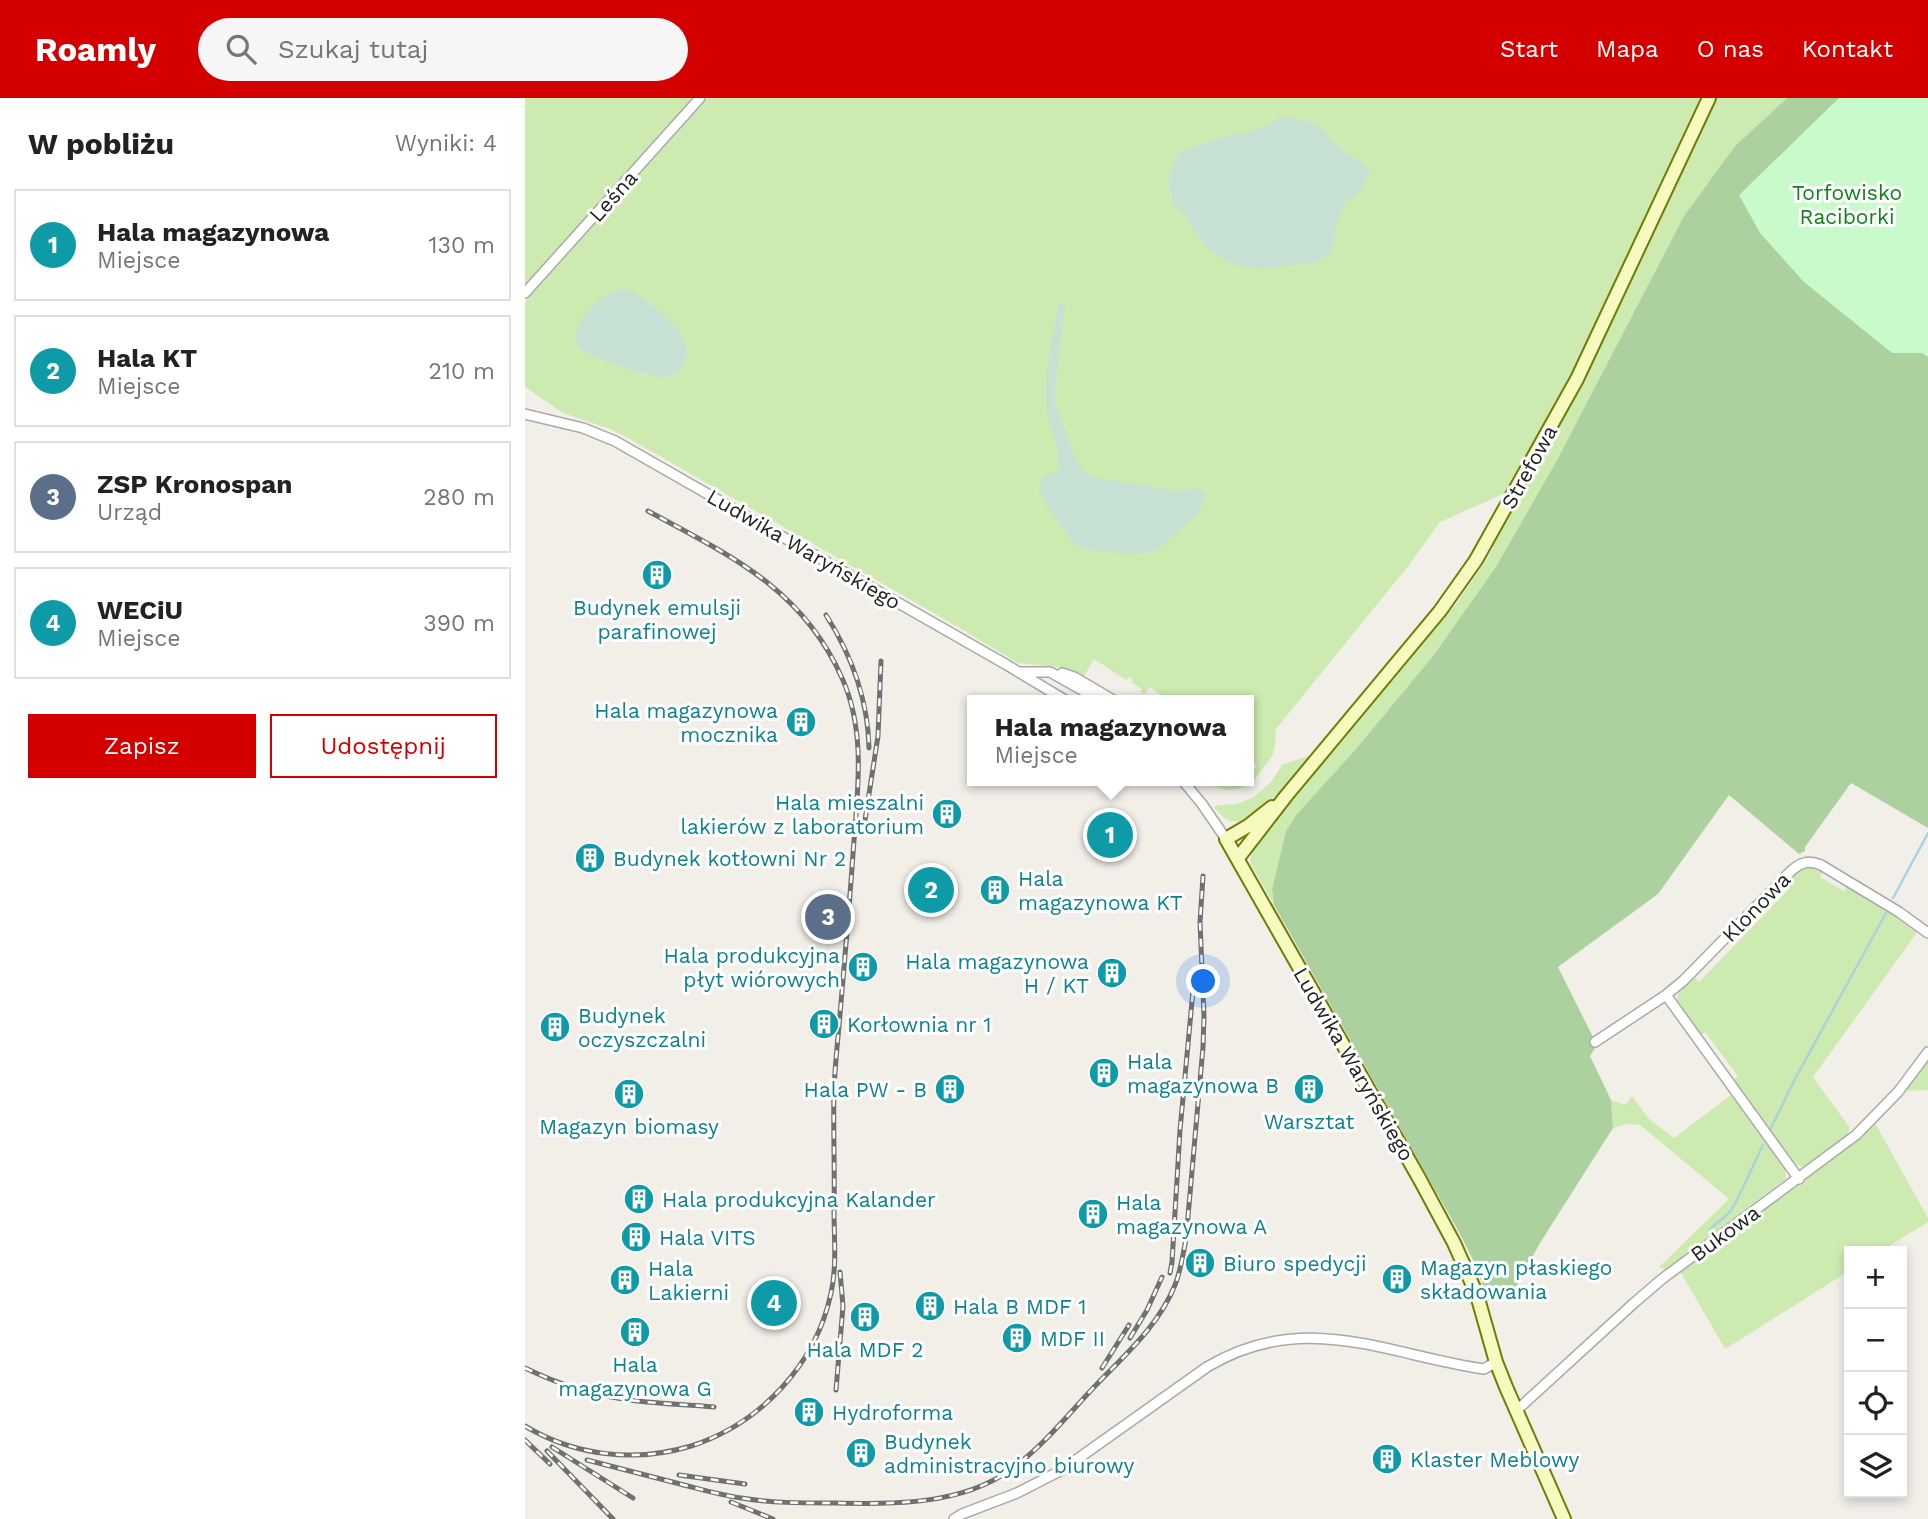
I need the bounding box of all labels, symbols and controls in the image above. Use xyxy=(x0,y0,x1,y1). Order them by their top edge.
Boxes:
search box xyxy=(198,18,688,81)
text: Roamly xyxy=(35,30,156,69)
icon: search xyxy=(222,30,260,68)
text: Szukaj tutaj xyxy=(278,34,429,64)
text: Start xyxy=(1500,35,1558,63)
text: Mapa xyxy=(1596,35,1659,63)
text: O nas xyxy=(1697,35,1764,63)
text: Kontakt xyxy=(1802,35,1893,63)
text: W pobliżu xyxy=(28,126,174,161)
text: Wyniki: 4 xyxy=(395,130,497,157)
street label: Leśna xyxy=(584,165,643,227)
park label: Torfowisko Raciborki xyxy=(1792,180,1902,229)
text: Hala magazynowa xyxy=(97,217,329,247)
text: 1 xyxy=(48,232,58,259)
text: 130 m xyxy=(429,232,495,259)
text: Miejsce xyxy=(97,247,180,274)
text: Hala KT xyxy=(97,343,197,373)
text: 2 xyxy=(46,358,60,385)
text: 210 m xyxy=(429,358,495,385)
text: Miejsce xyxy=(97,373,180,400)
street label: Strefowa xyxy=(1496,421,1562,513)
text: ZSP Kronospan xyxy=(97,469,292,499)
street label: Ludwika Waryńskiego xyxy=(703,483,905,615)
text: 3 xyxy=(46,484,60,511)
text: 280 m xyxy=(423,484,495,511)
text: Urząd xyxy=(97,499,162,526)
building icon: Budynek emulsji parafinowej xyxy=(640,558,674,592)
text: WECiU xyxy=(97,595,183,625)
place label: Budynek emulsji parafinowej xyxy=(573,595,741,644)
text: 4 xyxy=(46,610,60,637)
text: 390 m xyxy=(423,610,495,637)
text: Miejsce xyxy=(97,625,180,652)
popup xyxy=(967,695,1254,786)
place label: Hala magazynowa mocznika xyxy=(594,698,778,747)
building icon: Hala magazynowa mocznika xyxy=(784,705,818,739)
text: Hala magazynowa xyxy=(994,712,1227,742)
button: Zapisz xyxy=(28,714,256,778)
button: Udostępnij xyxy=(270,714,497,778)
text: Miejsce xyxy=(994,742,1078,769)
place label: Hala mieszalni lakierów z laboratorium xyxy=(681,790,924,839)
building icon: Hala mieszalni lakierów z laboratorium xyxy=(930,797,964,831)
pin: 1 xyxy=(1087,809,1133,861)
building icon: Budynek kotłowni Nr 2 xyxy=(573,841,607,875)
place label: Budynek kotłowni Nr 2 xyxy=(613,846,846,871)
pin: 2 xyxy=(908,864,954,916)
place label: Hala magazynowa KT xyxy=(1018,866,1183,915)
street label: Klonowa xyxy=(1717,867,1795,947)
building icon: Hala magazynowa KT xyxy=(978,873,1012,907)
pin: 3 xyxy=(805,891,851,943)
place label: Hala produkcyjna płyt wiórowych xyxy=(664,943,840,992)
place label: Hala magazynowa H / KT xyxy=(905,949,1089,998)
building icon: Hala produkcyjna płyt wiórowych xyxy=(846,950,880,984)
building icon: Hala magazynowa H / KT xyxy=(1095,956,1129,990)
street label: Ludwika Waryńskiego xyxy=(1288,963,1420,1165)
your location xyxy=(1186,964,1220,998)
place label: Budynek oczyszczalni xyxy=(578,1003,706,1052)
building icon: Korłownia nr 1 xyxy=(807,1007,841,1041)
building icon: Budynek oczyszczalni xyxy=(538,1010,572,1044)
place label: Korłownia nr 1 xyxy=(847,1012,991,1037)
place label: Hala magazynowa B xyxy=(1127,1049,1279,1098)
building icon: Hala magazynowa B xyxy=(1087,1056,1121,1090)
building icon: Hala PW - B xyxy=(933,1072,967,1106)
building icon: Warsztat xyxy=(1292,1072,1326,1106)
building icon: Magazyn biomasy xyxy=(612,1077,646,1111)
place label: Hala PW - B xyxy=(804,1077,927,1102)
place label: Warsztat xyxy=(1264,1109,1355,1134)
place label: Magazyn biomasy xyxy=(539,1114,719,1139)
building icon: Hala produkcyjna Kalander xyxy=(622,1182,656,1216)
place label: Hala produkcyjna Kalander xyxy=(662,1187,936,1212)
place label: Hala magazynowa A xyxy=(1116,1190,1267,1239)
building icon: Hala magazynowa A xyxy=(1076,1197,1110,1231)
street label: Bukowa xyxy=(1685,1199,1765,1267)
building icon: Hala VITS xyxy=(619,1220,653,1254)
place label: Hala VITS xyxy=(659,1225,756,1250)
building icon: Biuro spedycji xyxy=(1183,1246,1217,1280)
map controls xyxy=(1844,1246,1907,1498)
button: + xyxy=(1844,1246,1907,1309)
place label: Biuro spedycji xyxy=(1223,1251,1367,1276)
place label: Magazyn płaskiego składowania xyxy=(1420,1255,1612,1304)
place label: Hala Lakierni xyxy=(648,1256,729,1305)
building icon: Magazyn płaskiego składowania xyxy=(1380,1262,1414,1296)
building icon: Hala Lakierni xyxy=(608,1263,642,1297)
pin: 4 xyxy=(751,1277,797,1329)
building icon: Hala B MDF 1 xyxy=(913,1289,947,1323)
place label: Hala B MDF 1 xyxy=(953,1294,1086,1319)
building icon: Hala MDF 2 xyxy=(848,1300,882,1334)
button: − xyxy=(1844,1309,1907,1372)
building icon: Hala magazynowa G xyxy=(618,1315,652,1349)
building icon: MDF II xyxy=(1000,1321,1034,1355)
place label: MDF II xyxy=(1040,1326,1105,1351)
place label: Hala MDF 2 xyxy=(807,1337,923,1362)
place label: Hala magazynowa G xyxy=(558,1352,712,1401)
button: locate xyxy=(1844,1372,1907,1435)
building icon: Hydroforma xyxy=(792,1395,826,1429)
place label: Hydroforma xyxy=(832,1400,953,1425)
place label: Budynek administracyjno biurowy xyxy=(884,1429,1135,1478)
button: layers xyxy=(1844,1435,1907,1498)
building icon: Budynek administracyjno biurowy xyxy=(844,1436,878,1470)
building icon: Klaster Meblowy xyxy=(1370,1442,1404,1476)
place label: Klaster Meblowy xyxy=(1410,1447,1580,1472)

